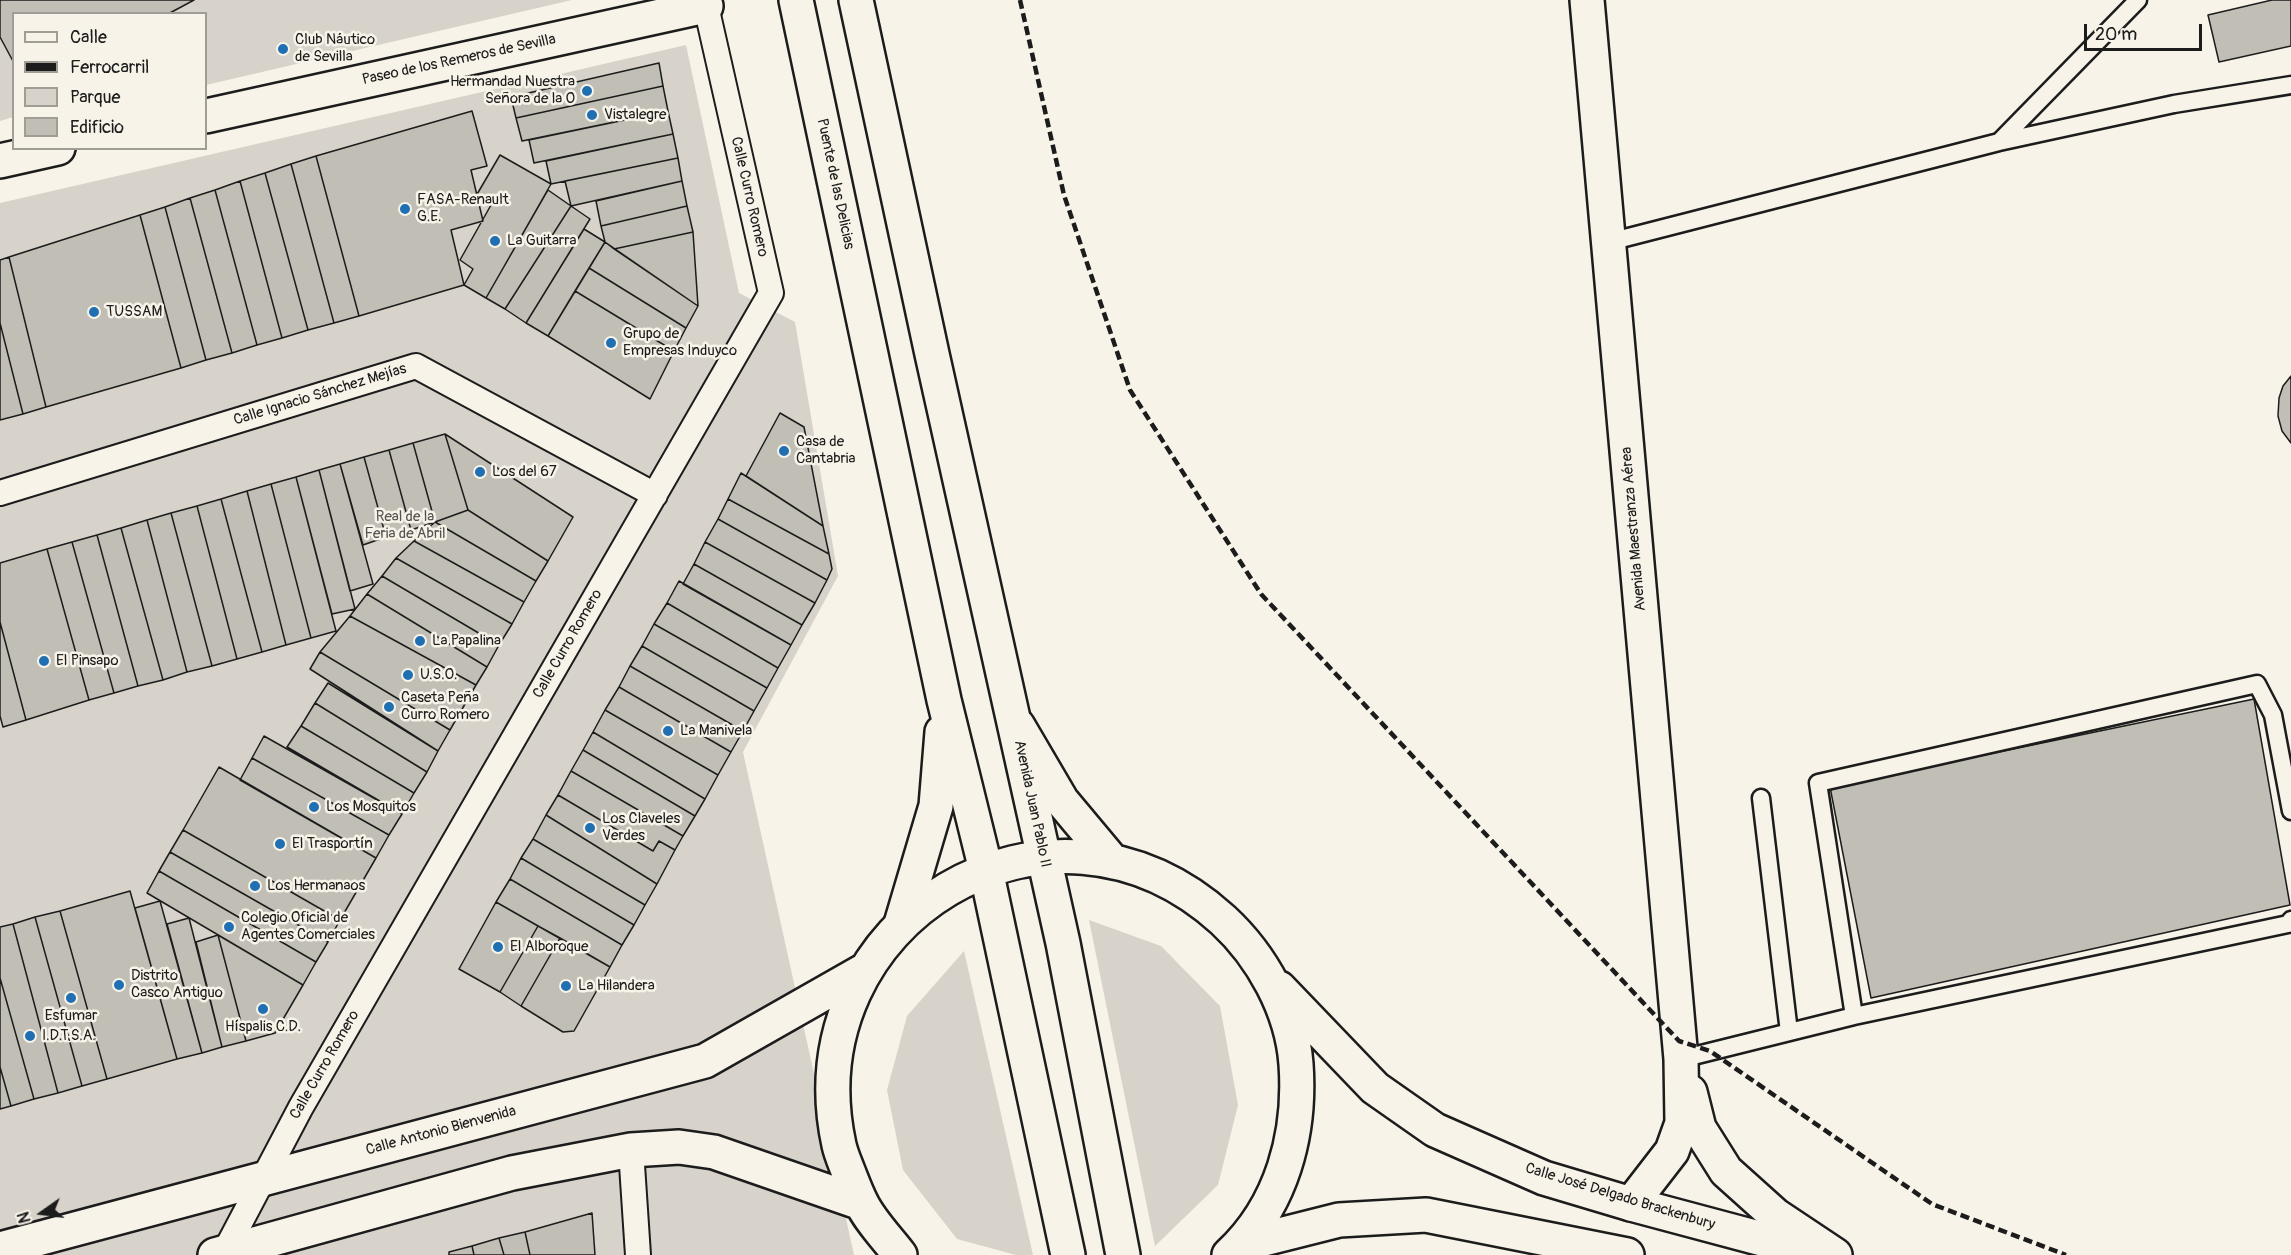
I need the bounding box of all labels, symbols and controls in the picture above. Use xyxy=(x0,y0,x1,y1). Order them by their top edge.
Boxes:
legend xyxy=(12,12,207,150)
scale bar xyxy=(2087,12,2206,50)
text: 20 m xyxy=(2095,23,2137,46)
text: Calle xyxy=(70,26,107,49)
place label: Club Náutico de Sevilla xyxy=(295,31,375,66)
street label: Paseo de los Remeros de Sevilla xyxy=(361,31,557,89)
marker: Club Náutico de Sevilla xyxy=(276,42,290,56)
text: Ferrocarril xyxy=(70,56,149,79)
place label: Hermandad Nuestra Señora de la O xyxy=(450,73,575,108)
marker: Hermandad Nuestra Señora de la O xyxy=(580,84,594,98)
text: Parque xyxy=(70,86,120,109)
place label: Vistalegre xyxy=(604,106,666,124)
marker: Vistalegre xyxy=(585,108,599,122)
text: Edificio xyxy=(70,116,124,139)
street label: Puente de las Delicias xyxy=(812,117,858,251)
street label: Calle Curro Romero xyxy=(726,135,772,259)
place label: FASA-Renault G.E. xyxy=(417,191,509,226)
marker: FASA-Renault G.E. xyxy=(398,202,412,216)
place label: La Guitarra xyxy=(507,232,577,250)
marker: La Guitarra xyxy=(488,234,502,248)
place label: TUSSAM xyxy=(106,303,162,321)
marker: TUSSAM xyxy=(87,305,101,319)
place label: Grupo de Empresas Induyco xyxy=(623,325,737,360)
marker: Grupo de Empresas Induyco xyxy=(604,336,618,350)
street label: Calle Ignacio Sánchez Mejías xyxy=(231,360,409,430)
place label: Casa de Cantabria xyxy=(796,433,856,468)
marker: Casa de Cantabria xyxy=(777,444,791,458)
street label: Avenida Maestranza Aérea xyxy=(1618,446,1650,612)
place label: Los del 67 xyxy=(492,463,557,481)
marker: Los del 67 xyxy=(473,465,487,479)
park label: Real de la Feria de Abril xyxy=(364,508,446,543)
street label: Calle Curro Romero xyxy=(530,586,606,702)
place label: La Papalina xyxy=(432,632,501,650)
marker: La Papalina xyxy=(413,634,427,648)
place label: El Pinsapo xyxy=(56,652,118,670)
marker: El Pinsapo xyxy=(37,654,51,668)
place label: U.S.O. xyxy=(420,666,457,684)
marker: U.S.O. xyxy=(401,668,415,682)
place label: Caseta Peña Curro Romero xyxy=(401,689,490,724)
marker: Caseta Peña Curro Romero xyxy=(382,700,396,714)
place label: La Manivela xyxy=(680,722,752,740)
marker: La Manivela xyxy=(661,724,675,738)
street label: Avenida Juan Pablo II xyxy=(1010,739,1054,869)
place label: Los Mosquitos xyxy=(326,798,416,816)
marker: Los Mosquitos xyxy=(307,800,321,814)
place label: Los Claveles Verdes xyxy=(602,810,680,845)
marker: Los Claveles Verdes xyxy=(583,821,597,835)
place label: El Trasportín xyxy=(292,835,373,853)
marker: El Trasportín xyxy=(273,837,287,851)
place label: Los Hermanaos xyxy=(267,877,365,895)
marker: Los Hermanaos xyxy=(248,879,262,893)
place label: Colegio Oficial de Agentes Comerciales xyxy=(241,909,375,944)
marker: Colegio Oficial de Agentes Comerciales xyxy=(222,920,236,934)
place label: El Alboroque xyxy=(510,938,588,956)
marker: El Alboroque xyxy=(491,940,505,954)
place label: Distrito Casco Antiguo xyxy=(131,967,223,1002)
place label: La Hilandera xyxy=(578,977,655,995)
marker: Distrito Casco Antiguo xyxy=(112,978,126,992)
marker: La Hilandera xyxy=(559,979,573,993)
marker: Esfumar xyxy=(64,991,78,1005)
marker: Híspalis C.D. xyxy=(256,1002,270,1016)
place label: Esfumar xyxy=(45,1007,97,1025)
street label: Calle Curro Romero xyxy=(287,1007,363,1123)
place label: Híspalis C.D. xyxy=(225,1018,301,1036)
place label: I.D.T.S.A. xyxy=(42,1027,96,1045)
marker: I.D.T.S.A. xyxy=(23,1029,37,1043)
street label: Calle Antonio Bienvenida xyxy=(364,1102,518,1160)
street label: Calle José Delgado Brackenbury xyxy=(1523,1160,1717,1234)
north arrow xyxy=(12,1183,72,1243)
text: N xyxy=(14,1210,36,1225)

